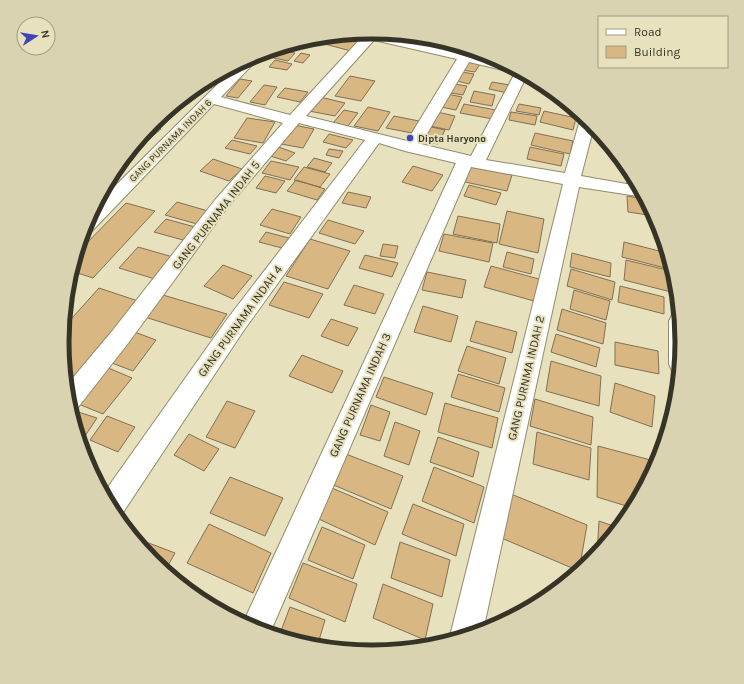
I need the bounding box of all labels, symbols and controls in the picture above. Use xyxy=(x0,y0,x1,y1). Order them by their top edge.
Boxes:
north arrow xyxy=(16,16,56,56)
legend xyxy=(598,16,728,68)
text: Road xyxy=(634,25,662,39)
text: N xyxy=(38,29,52,39)
text: Building xyxy=(634,45,681,59)
street label: GANG PURNAMA INDAH 6 xyxy=(127,97,215,185)
marker: Dipta Haryono xyxy=(405,133,415,143)
place label: Dipta Haryono xyxy=(418,133,486,145)
street label: GANG PURNAMA INDAH 5 xyxy=(169,158,263,272)
street label: GANG PURNAMA INDAH 4 xyxy=(195,262,285,379)
street label: GANG PURNMA INDAH 2 xyxy=(505,314,547,442)
street label: GANG PURNAMA INDAH 3 xyxy=(326,331,394,459)

